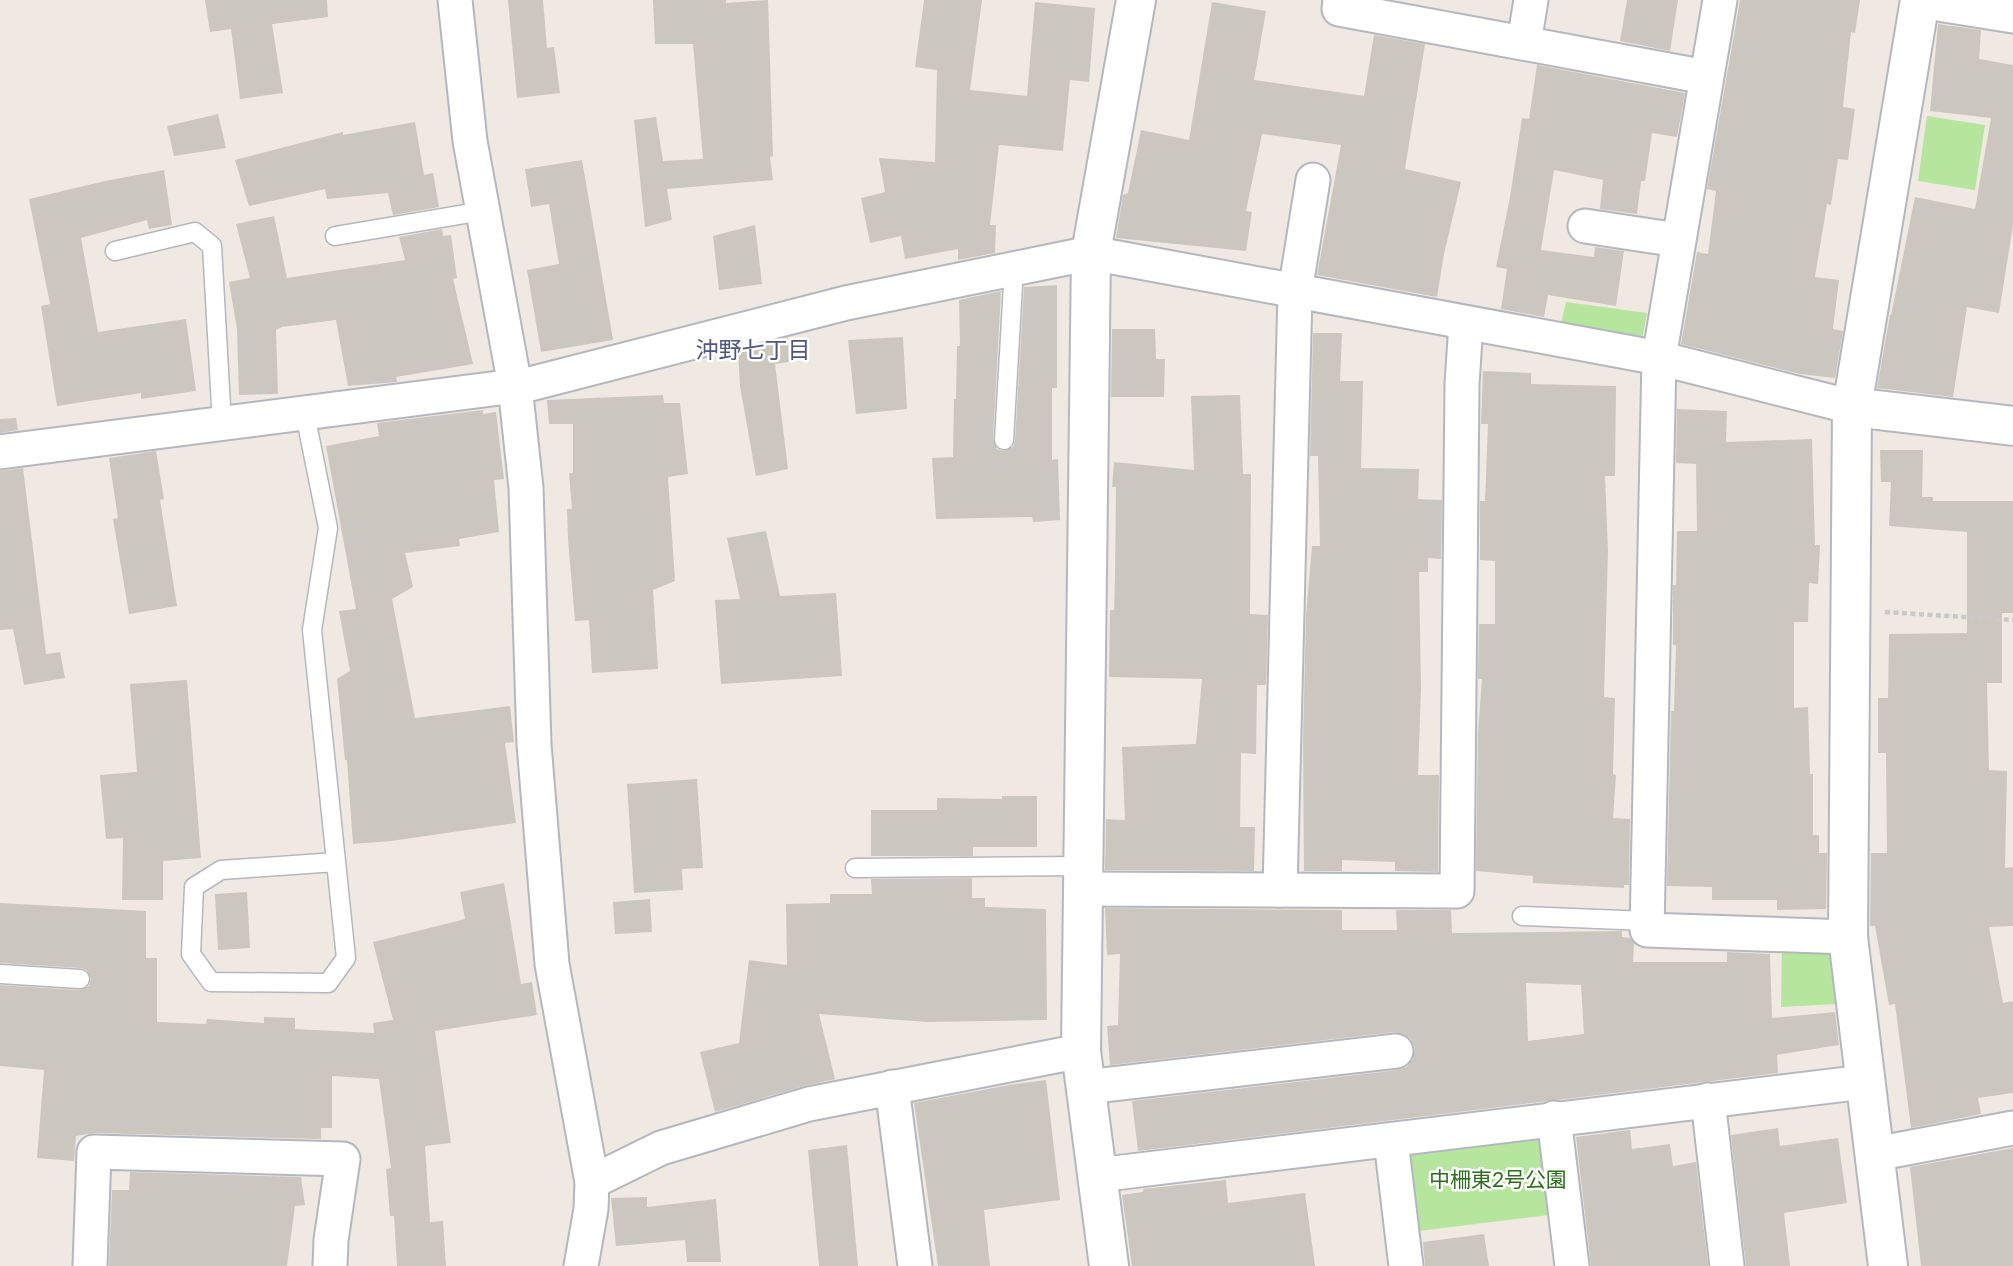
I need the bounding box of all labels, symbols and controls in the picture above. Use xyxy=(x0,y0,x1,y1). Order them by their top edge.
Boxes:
district label: 沖野七丁目 xyxy=(696,335,811,363)
park label: 中柵東2号公園 xyxy=(1429,1166,1567,1191)

